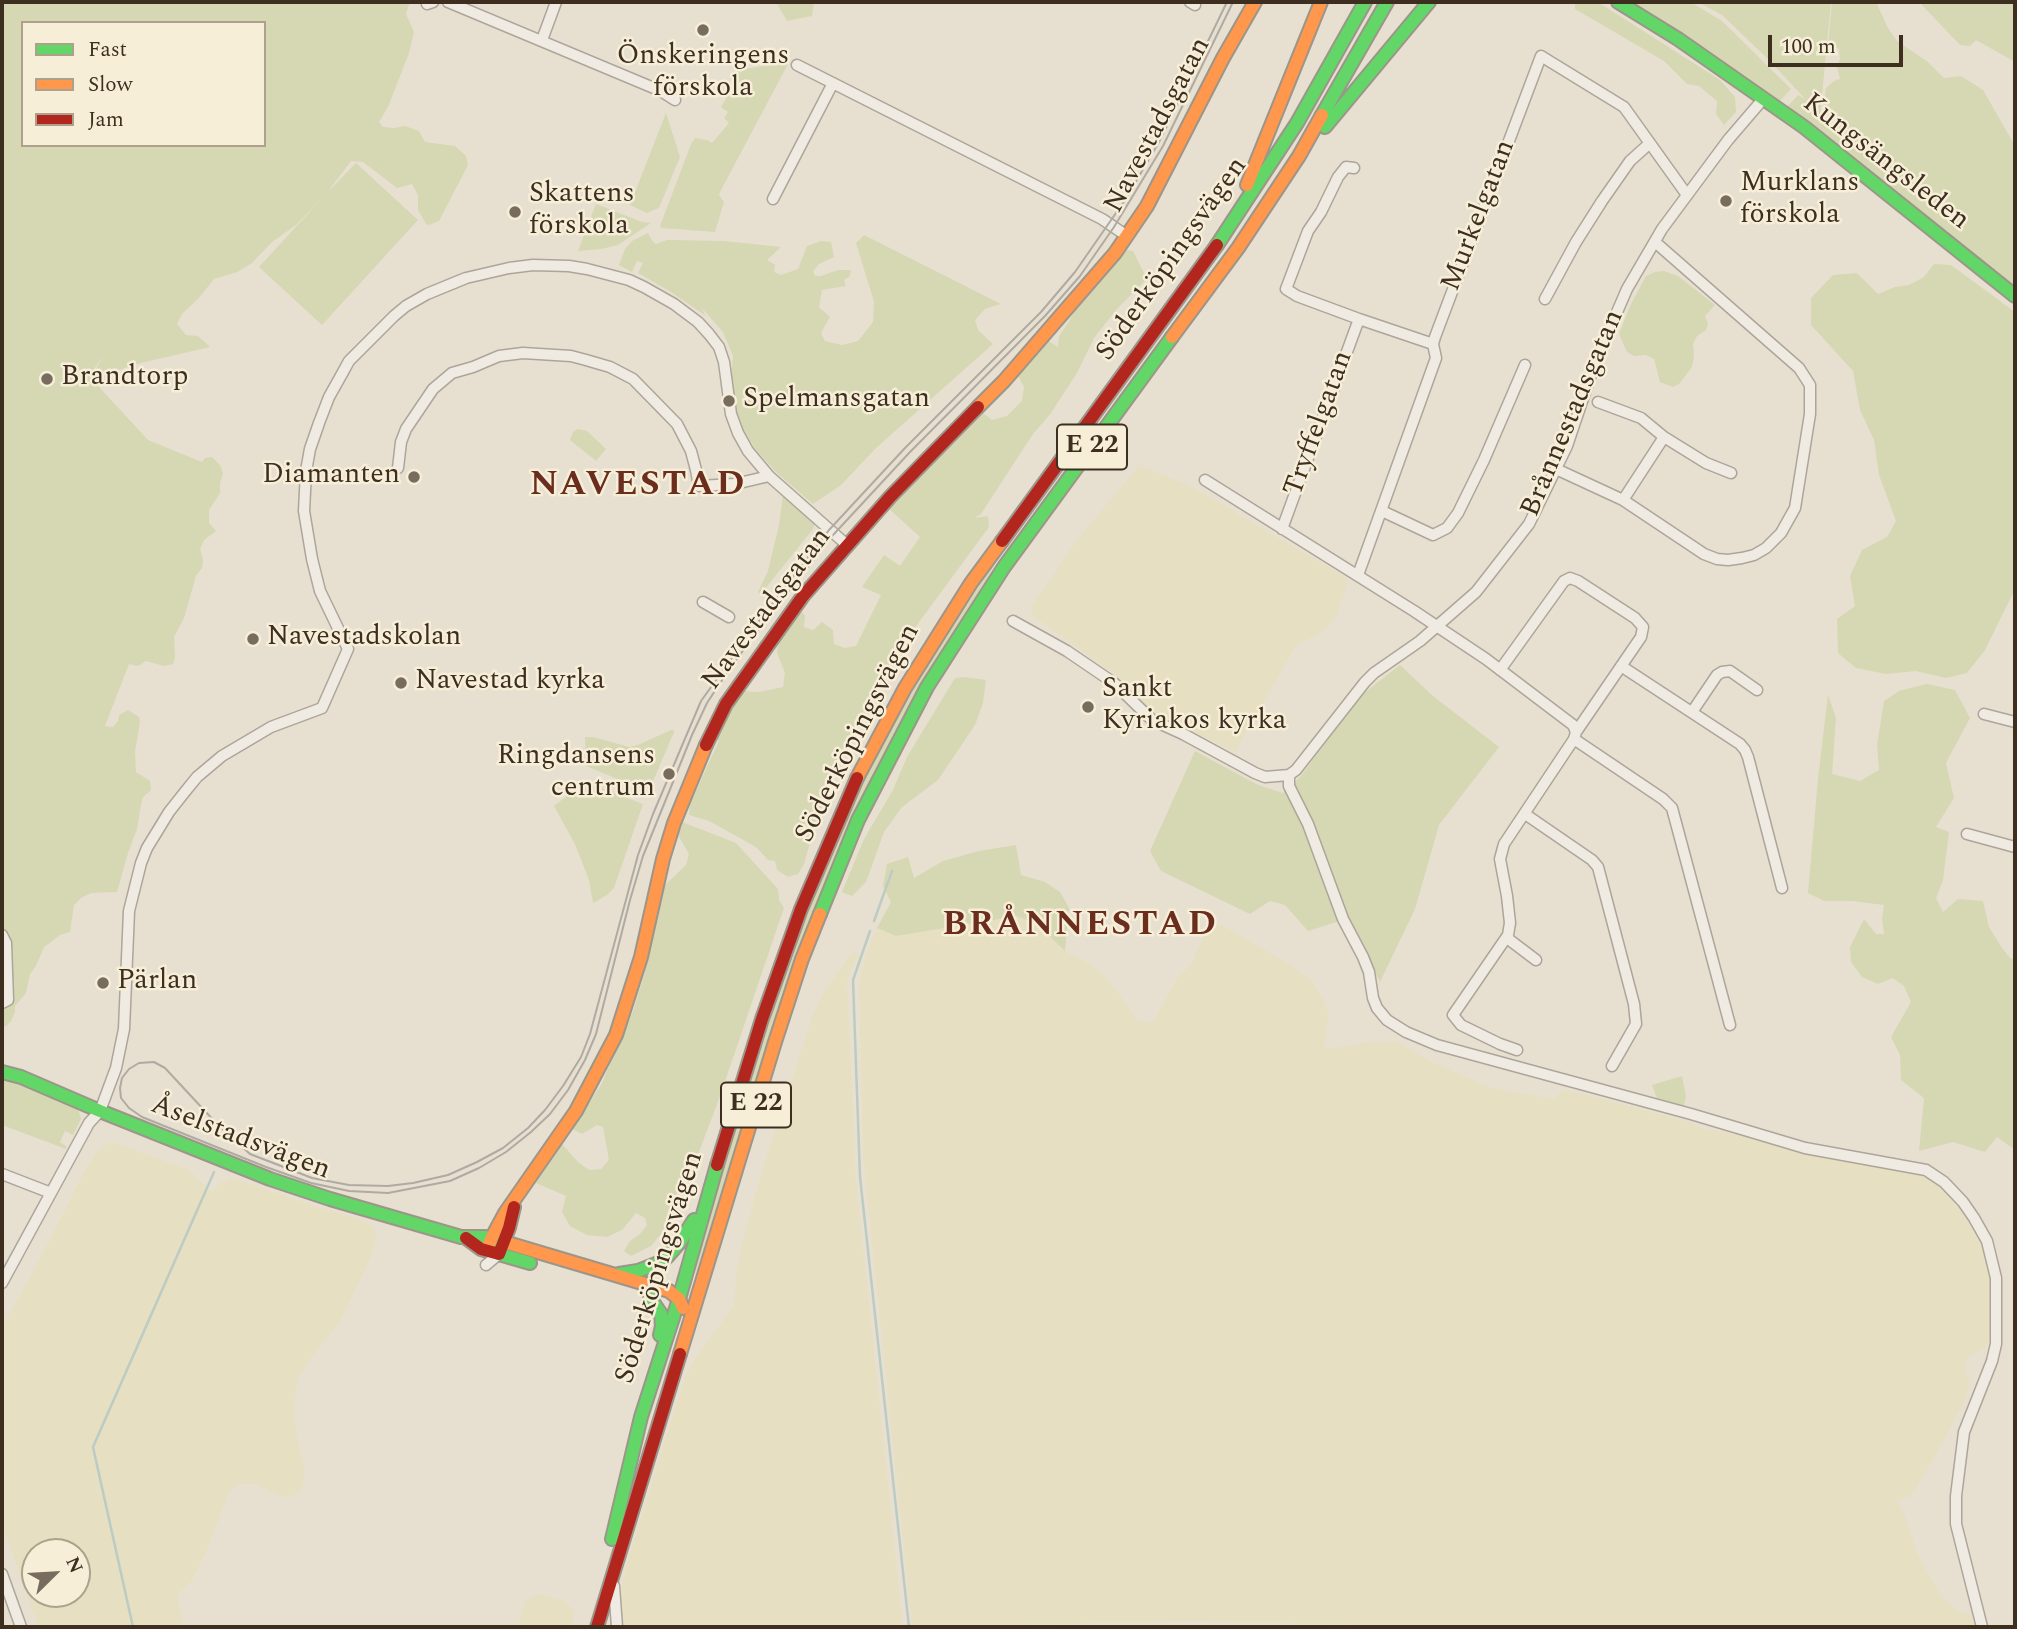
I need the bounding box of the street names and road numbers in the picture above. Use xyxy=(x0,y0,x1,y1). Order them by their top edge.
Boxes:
street label: Navestadsgatan xyxy=(1099,32,1219,220)
street label: Kungsängsleden xyxy=(1795,87,1975,239)
street label: Murkelgatan xyxy=(1436,136,1524,296)
street label: Söderköpingsvägen xyxy=(1090,152,1256,368)
street label: Brånnestadsgatan xyxy=(1515,306,1633,522)
street label: Tryffelgatan xyxy=(1278,347,1362,501)
road number: E 22 xyxy=(1057,424,1127,470)
street label: Navestadsgatan xyxy=(696,522,840,698)
street label: Söderköpingsvägen xyxy=(789,619,929,849)
road number: E 22 xyxy=(721,1082,791,1128)
street label: Åselstadsvägen xyxy=(145,1089,335,1189)
street label: Söderköpingsvägen xyxy=(610,1148,712,1388)

